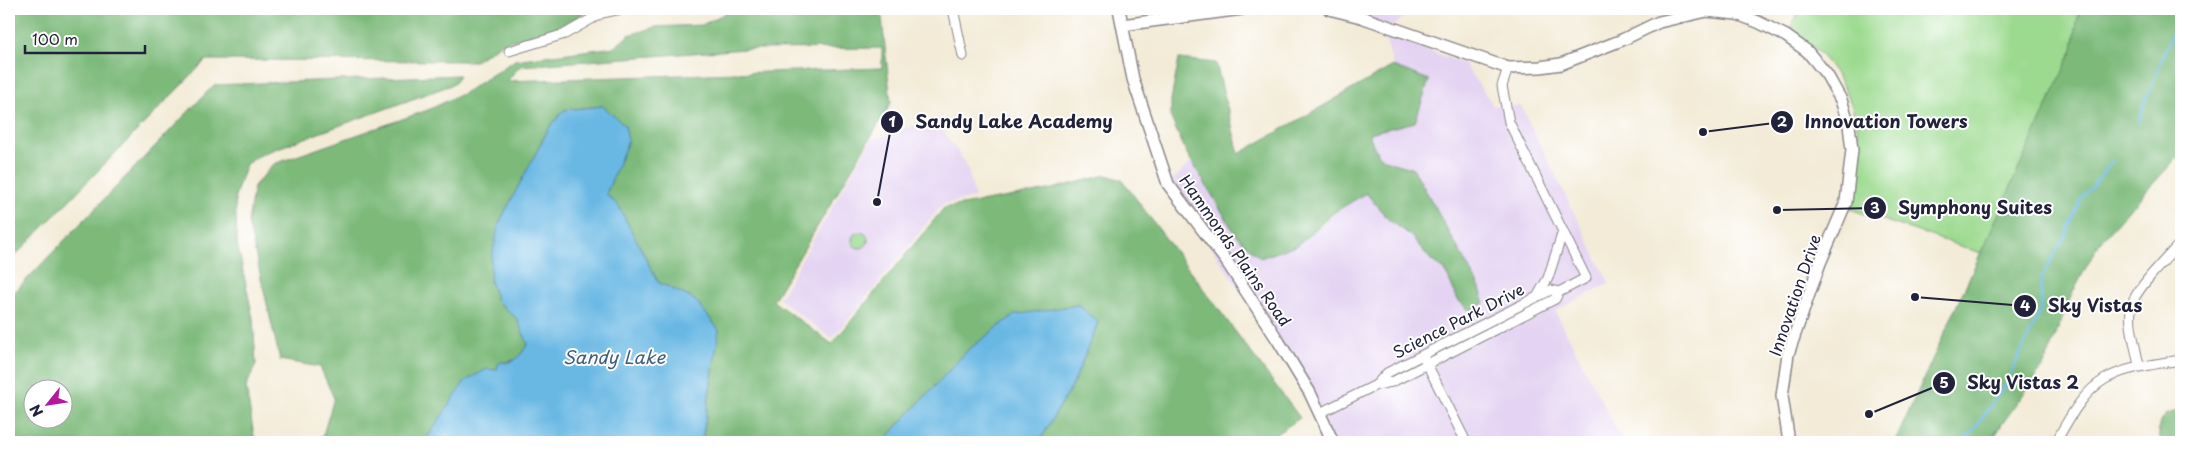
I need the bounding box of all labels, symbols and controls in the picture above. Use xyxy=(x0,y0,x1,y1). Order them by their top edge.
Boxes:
scale bar xyxy=(25,22,145,54)
text: 100 m xyxy=(32,27,78,50)
callout: Sandy Lake Academy xyxy=(880,105,1122,138)
callout: Innovation Towers xyxy=(1769,105,1978,138)
text: Sandy Lake Academy xyxy=(915,107,1113,134)
text: Innovation Towers xyxy=(1804,107,1968,134)
text: 1 xyxy=(888,109,896,132)
text: 2 xyxy=(1777,109,1788,132)
street label: Hammonds Plains Road xyxy=(1174,169,1298,331)
callout: Symphony Suites xyxy=(1863,192,2062,225)
text: Symphony Suites xyxy=(1898,193,2052,220)
text: 3 xyxy=(1870,195,1880,218)
street label: Innovation Drive xyxy=(1762,231,1826,359)
street label: Science Park Drive xyxy=(1388,277,1528,363)
callout: Sky Vistas xyxy=(2013,289,2153,322)
text: Sky Vistas xyxy=(2048,291,2142,318)
text: 4 xyxy=(2020,293,2030,316)
water label: Sandy Lake xyxy=(563,343,666,370)
callout: Sky Vistas 2 xyxy=(1932,366,2090,399)
text: Sky Vistas 2 xyxy=(1967,368,2079,395)
text: 5 xyxy=(1939,370,1949,393)
north arrow xyxy=(22,378,72,428)
text: N xyxy=(24,401,48,421)

